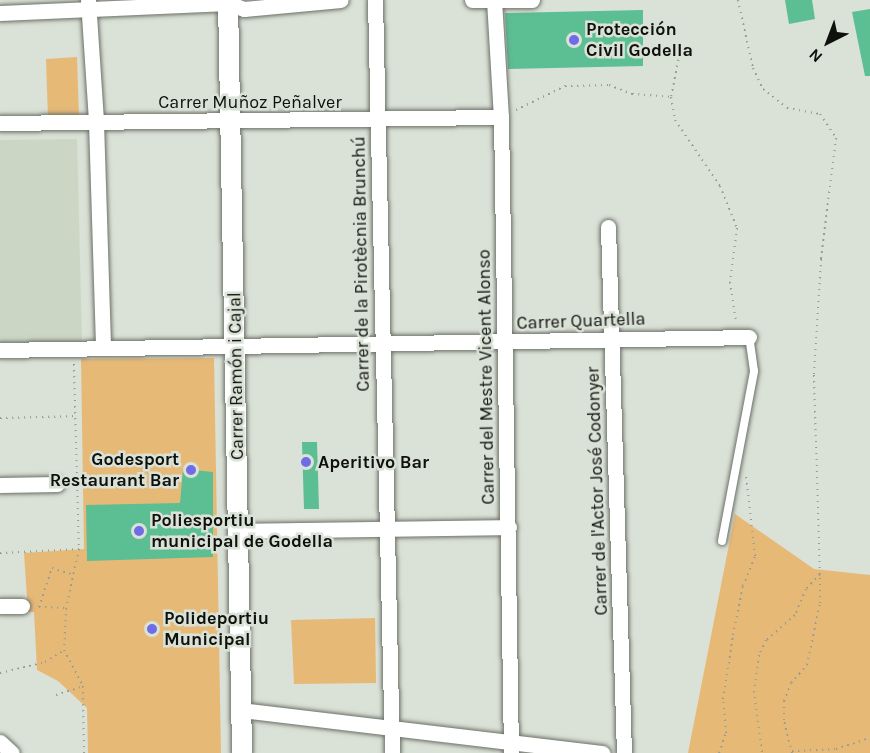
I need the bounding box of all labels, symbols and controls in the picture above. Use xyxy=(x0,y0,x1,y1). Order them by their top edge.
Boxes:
north arrow xyxy=(798,12,858,72)
place label: Protección Civil Godella xyxy=(586,19,693,62)
marker: Protección Civil Godella xyxy=(567,33,581,47)
text: N xyxy=(805,45,826,67)
street label: Carrer Muñoz Peñalver xyxy=(158,91,342,113)
street label: Carrer de la Pirotècnia Brunchú xyxy=(348,136,374,392)
street label: Carrer del Mestre Vicent Alonso xyxy=(473,249,499,505)
street label: Carrer Ramón i Cajal xyxy=(224,292,248,460)
street label: Carrer Quartella xyxy=(516,308,646,334)
street label: Carrer de l'Actor José Codonyer xyxy=(582,366,612,616)
place label: Godesport Restaurant Bar xyxy=(50,449,179,492)
place label: Aperitivo Bar xyxy=(318,451,429,473)
marker: Aperitivo Bar xyxy=(299,455,313,469)
marker: Godesport Restaurant Bar xyxy=(184,463,198,477)
place label: Poliesportiu municipal de Godella xyxy=(151,510,333,552)
marker: Poliesportiu municipal de Godella xyxy=(132,524,146,538)
place label: Polideportiu Municipal xyxy=(164,608,269,650)
marker: Polideportiu Municipal xyxy=(145,622,159,636)

